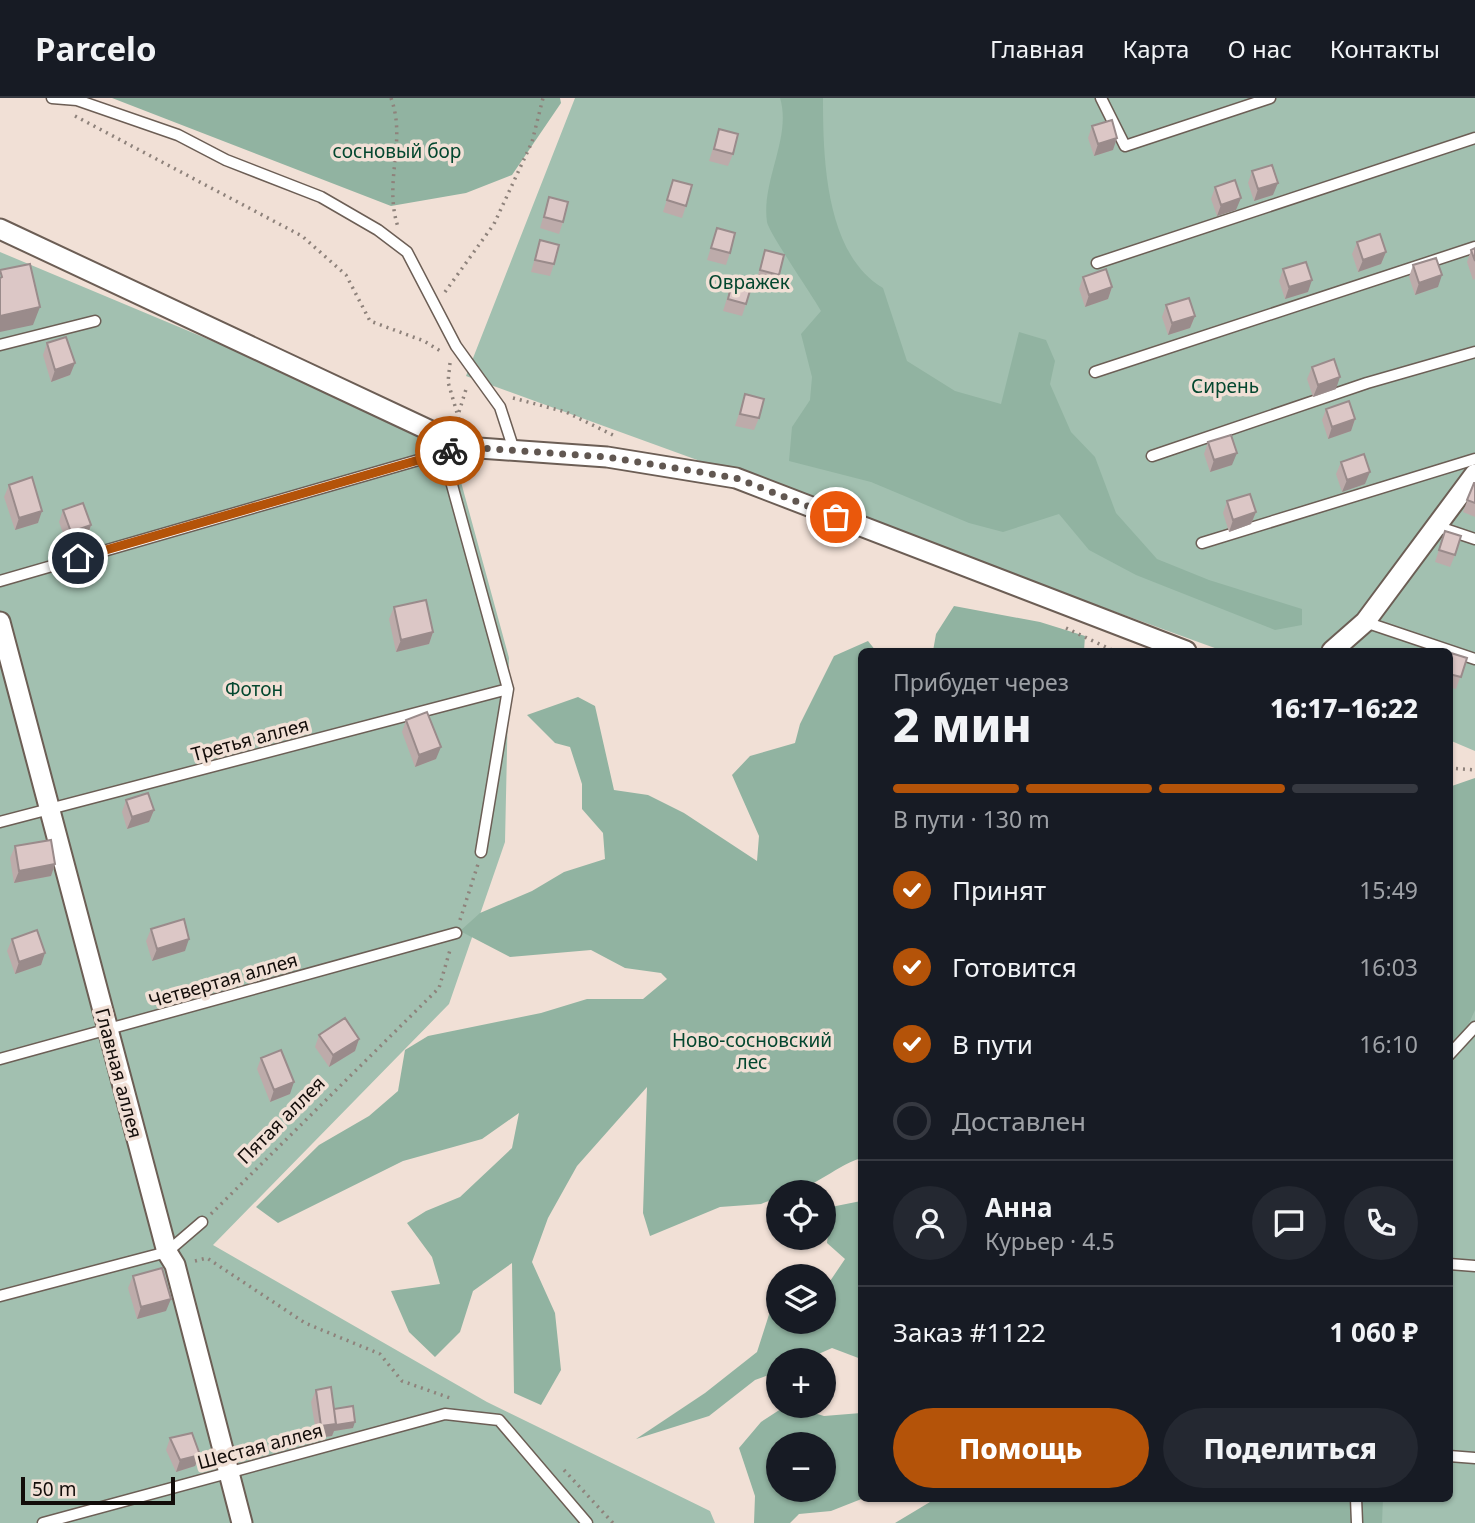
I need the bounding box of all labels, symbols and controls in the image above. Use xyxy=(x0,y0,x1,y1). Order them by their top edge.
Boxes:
text: Parcelo xyxy=(35,26,157,71)
text: Главная xyxy=(990,32,1084,65)
text: Карта xyxy=(1122,32,1189,65)
text: О нас xyxy=(1227,32,1292,65)
text: Контакты xyxy=(1330,32,1440,65)
park label: сосновый бор xyxy=(333,138,461,164)
park label: Овражек xyxy=(708,269,790,295)
park label: Сирень xyxy=(1191,373,1259,399)
courier xyxy=(415,416,485,486)
icon: bike xyxy=(431,432,469,470)
pin xyxy=(806,487,866,547)
icon: bag xyxy=(817,498,855,536)
pin xyxy=(48,528,108,588)
icon: home xyxy=(59,539,97,577)
text: Прибудет через xyxy=(893,666,1069,698)
park label: Фотон xyxy=(225,676,283,702)
text: 16:17–16:22 xyxy=(1270,690,1418,726)
text: 2 мин xyxy=(893,693,1032,755)
street label: Третья аллея xyxy=(188,711,312,767)
text: В пути · 130 m xyxy=(893,803,1050,835)
icon: check xyxy=(893,871,931,909)
text: Принят xyxy=(952,872,1046,908)
text: 15:49 xyxy=(1359,874,1418,906)
street label: Четвертая аллея xyxy=(145,946,301,1014)
icon: check xyxy=(893,948,931,986)
text: Готовится xyxy=(952,949,1077,985)
text: 16:03 xyxy=(1359,951,1418,983)
street label: Главная аллея xyxy=(89,1005,149,1141)
icon: check xyxy=(893,1025,931,1063)
text: В пути xyxy=(952,1026,1033,1062)
park label: Ново-сосновский лес xyxy=(672,1027,832,1075)
text: 16:10 xyxy=(1359,1028,1418,1060)
street label: Пятая аллея xyxy=(231,1070,331,1170)
text: Доставлен xyxy=(952,1103,1086,1139)
map controls xyxy=(766,1180,836,1502)
button: locate xyxy=(766,1180,836,1250)
button: person xyxy=(893,1186,967,1260)
button: chat xyxy=(1252,1186,1326,1260)
button: phone xyxy=(1344,1186,1418,1260)
text: Анна xyxy=(985,1189,1053,1225)
text: Курьер · 4.5 xyxy=(985,1225,1115,1257)
button: layers xyxy=(766,1264,836,1334)
text: Заказ #1122 xyxy=(893,1314,1046,1350)
text: 1 060 ₽ xyxy=(1329,1314,1418,1350)
button: + xyxy=(766,1348,836,1418)
button: Помощь xyxy=(893,1408,1149,1488)
button: Поделиться xyxy=(1163,1408,1418,1488)
street label: Шестая аллея xyxy=(194,1417,326,1475)
button: − xyxy=(766,1432,836,1502)
scale bar xyxy=(21,1474,175,1506)
text: 50 m xyxy=(32,1476,76,1502)

